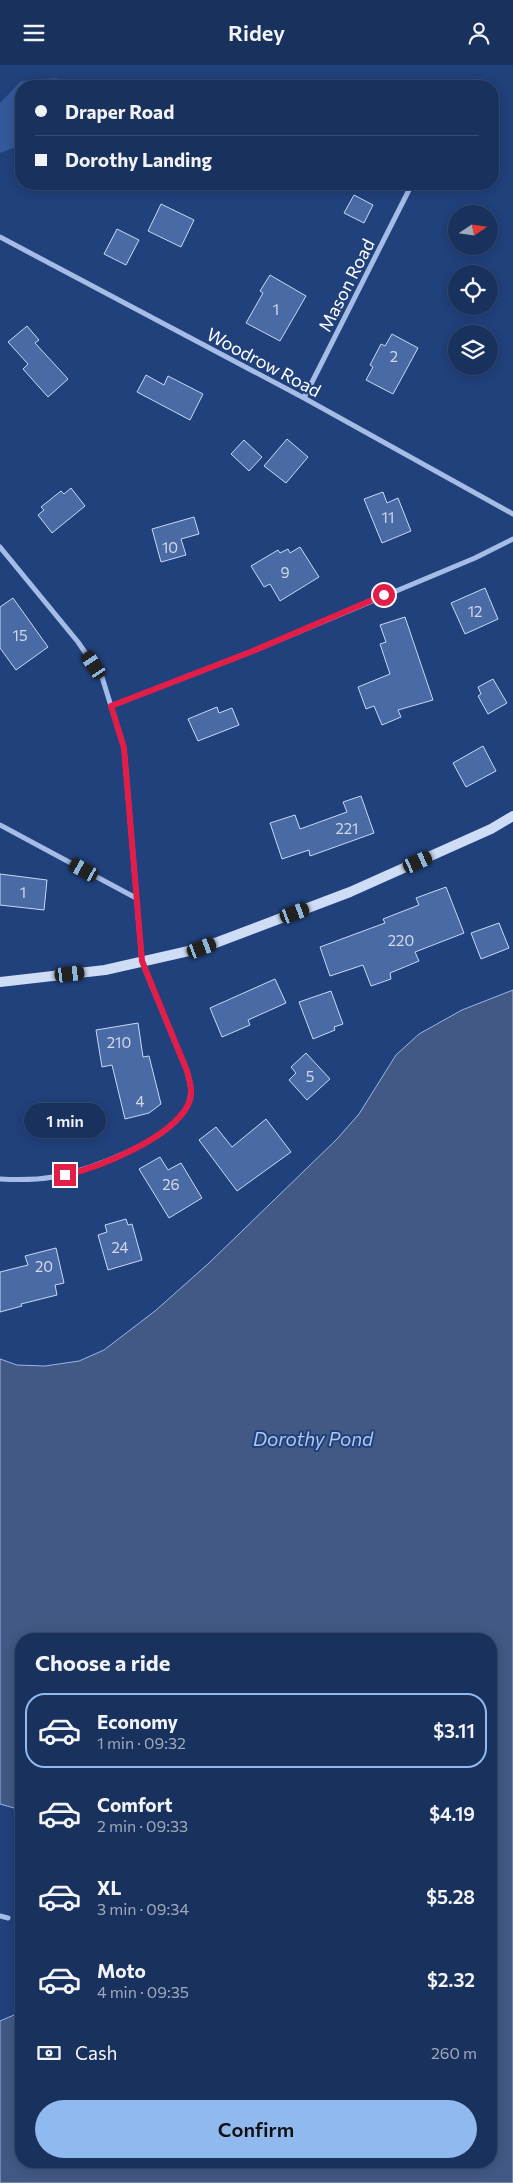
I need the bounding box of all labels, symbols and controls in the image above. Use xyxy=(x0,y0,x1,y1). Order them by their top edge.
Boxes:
icon: menu xyxy=(20,19,48,47)
text: Ridey xyxy=(228,19,285,46)
icon: person xyxy=(465,19,493,47)
text: Draper Road xyxy=(65,100,174,123)
text: Dorothy Landing xyxy=(65,148,212,171)
north arrow xyxy=(448,205,498,255)
map controls xyxy=(448,205,498,375)
street label: Mason Road xyxy=(313,235,379,335)
button: locate xyxy=(448,265,498,315)
house number: 1 xyxy=(273,300,279,318)
street label: Woodrow Road xyxy=(203,323,325,401)
button: layers xyxy=(448,325,498,375)
house number: 2 xyxy=(390,347,398,365)
house number: 11 xyxy=(382,508,394,526)
house number: 10 xyxy=(162,538,178,556)
house number: 9 xyxy=(280,563,290,581)
route start xyxy=(373,584,395,606)
house number: 12 xyxy=(468,602,482,620)
house number: 15 xyxy=(12,626,28,644)
car xyxy=(79,648,108,682)
house number: 221 xyxy=(335,819,359,837)
car xyxy=(401,849,434,875)
car xyxy=(67,856,100,884)
house number: 1 xyxy=(20,883,26,901)
car xyxy=(278,901,311,925)
house number: 220 xyxy=(388,931,414,949)
car xyxy=(185,936,218,960)
car xyxy=(54,965,85,983)
house number: 210 xyxy=(107,1033,131,1051)
house number: 5 xyxy=(306,1067,314,1085)
house number: 4 xyxy=(136,1092,145,1110)
callout: 1 min xyxy=(24,1103,106,1137)
text: 1 min xyxy=(46,1111,84,1130)
route end xyxy=(54,1164,76,1186)
house number: 26 xyxy=(162,1175,180,1193)
house number: 24 xyxy=(111,1238,129,1256)
house number: 20 xyxy=(35,1257,53,1275)
water label: Dorothy Pond xyxy=(253,1427,374,1450)
text: Choose a ride xyxy=(35,1649,170,1676)
icon: car xyxy=(37,1708,82,1753)
text: Economy xyxy=(97,1710,178,1733)
text: $3.11 xyxy=(433,1719,475,1742)
text: 1 min · 09:32 xyxy=(97,1733,186,1752)
icon: car xyxy=(37,1791,82,1836)
text: Comfort xyxy=(97,1793,173,1816)
text: $4.19 xyxy=(429,1802,475,1825)
text: 2 min · 09:33 xyxy=(97,1816,188,1835)
icon: car xyxy=(37,1874,82,1919)
text: XL xyxy=(97,1876,122,1899)
text: $5.28 xyxy=(426,1885,475,1908)
text: 3 min · 09:34 xyxy=(97,1899,189,1918)
icon: car xyxy=(37,1957,82,2002)
text: Moto xyxy=(97,1959,146,1982)
text: $2.32 xyxy=(427,1968,475,1991)
text: 4 min · 09:35 xyxy=(97,1982,189,2001)
icon: cash xyxy=(35,2039,63,2067)
text: Cash xyxy=(75,2041,117,2064)
text: 260 m xyxy=(431,2043,477,2062)
button: Confirm xyxy=(35,2100,477,2158)

